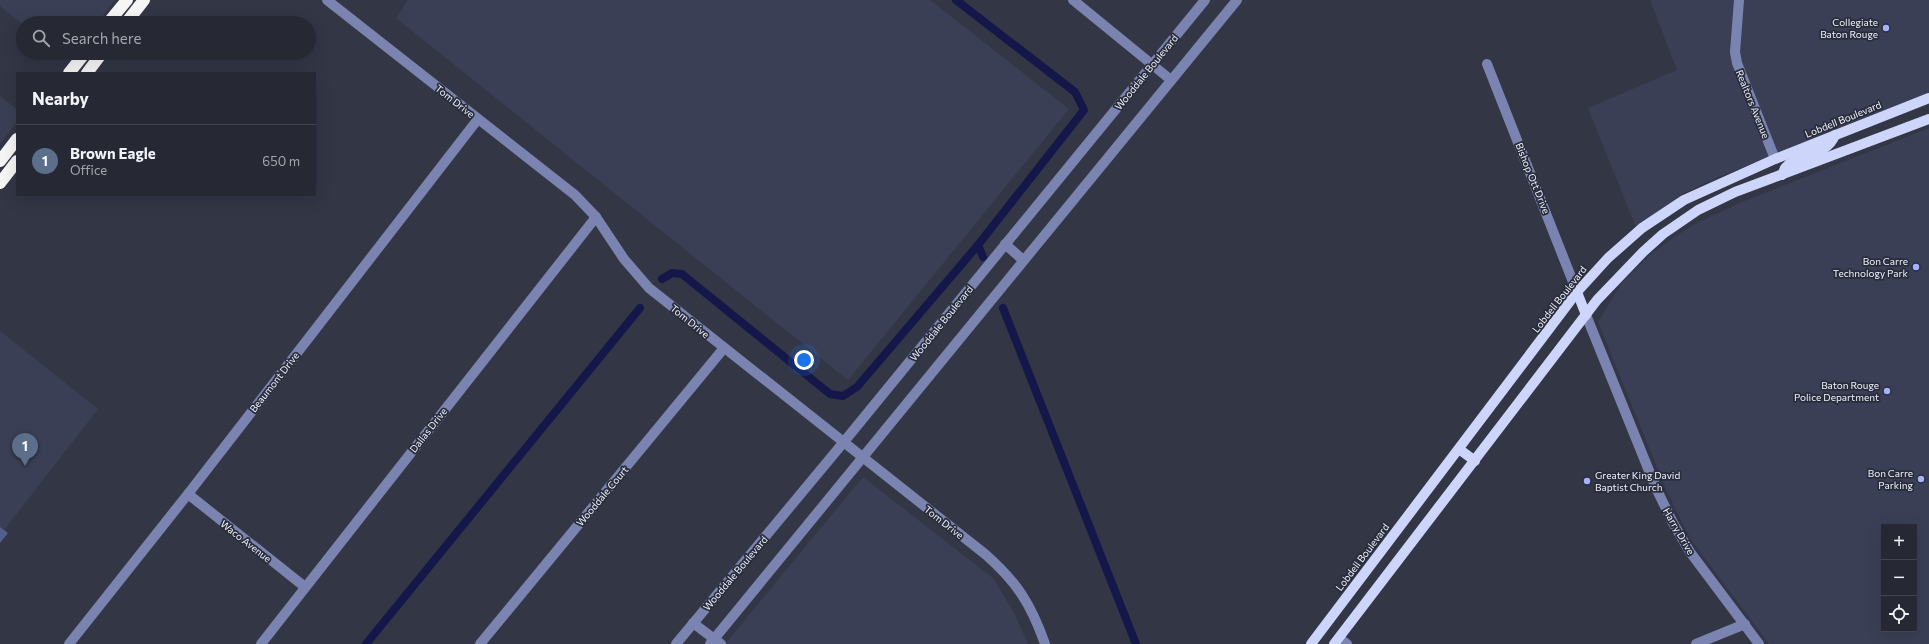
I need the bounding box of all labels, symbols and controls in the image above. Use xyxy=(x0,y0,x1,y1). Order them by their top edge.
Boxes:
search box xyxy=(16,16,316,60)
place label: Collegiate Baton Rouge xyxy=(1820,16,1878,40)
marker: Collegiate Baton Rouge xyxy=(1881,23,1891,33)
icon: search xyxy=(30,27,52,49)
text: Search here xyxy=(62,29,141,47)
street label: Wooddale Boulevard xyxy=(1112,32,1180,112)
street label: Realtors Avenue xyxy=(1734,68,1772,140)
street label: Tom Drive xyxy=(433,82,477,120)
text: Nearby xyxy=(32,88,89,109)
street label: Lobdell Boulevard xyxy=(1803,98,1883,140)
street label: Bishop Ott Drive xyxy=(1513,141,1553,215)
text: Brown Eagle xyxy=(70,144,156,162)
text: 1 xyxy=(42,153,48,169)
text: 650 m xyxy=(262,153,300,169)
text: Office xyxy=(70,162,107,178)
place label: Bon Carre Technology Park xyxy=(1833,255,1909,279)
marker: Bon Carre Technology Park xyxy=(1911,262,1921,272)
street label: Lobdell Boulevard xyxy=(1529,263,1589,335)
street label: Wooddale Boulevard xyxy=(907,283,975,363)
street label: Tom Drive xyxy=(668,302,712,340)
street label: Beaumont Drive xyxy=(247,349,301,415)
your location xyxy=(794,350,814,370)
place label: Baton Rouge Police Department xyxy=(1794,379,1879,403)
marker: Baton Rouge Police Department xyxy=(1882,386,1892,396)
street label: Dallas Drive xyxy=(407,405,449,455)
pin: 1 xyxy=(12,433,38,466)
street label: Wooddale Court xyxy=(573,464,631,528)
place label: Bon Carre Parking xyxy=(1868,467,1914,491)
place label: Greater King David Baptist Church xyxy=(1595,469,1680,493)
marker: Bon Carre Parking xyxy=(1916,474,1926,484)
marker: Greater King David Baptist Church xyxy=(1582,476,1592,486)
street label: Tom Drive xyxy=(922,503,966,541)
street label: Harry Drive xyxy=(1661,505,1697,557)
street label: Waco Avenue xyxy=(218,517,274,565)
street label: Lobdell Boulevard xyxy=(1333,521,1391,593)
map controls xyxy=(1881,524,1917,632)
button: + xyxy=(1881,524,1917,560)
street label: Wooddale Boulevard xyxy=(700,533,770,613)
button: − xyxy=(1881,560,1917,596)
button: locate xyxy=(1881,596,1917,632)

